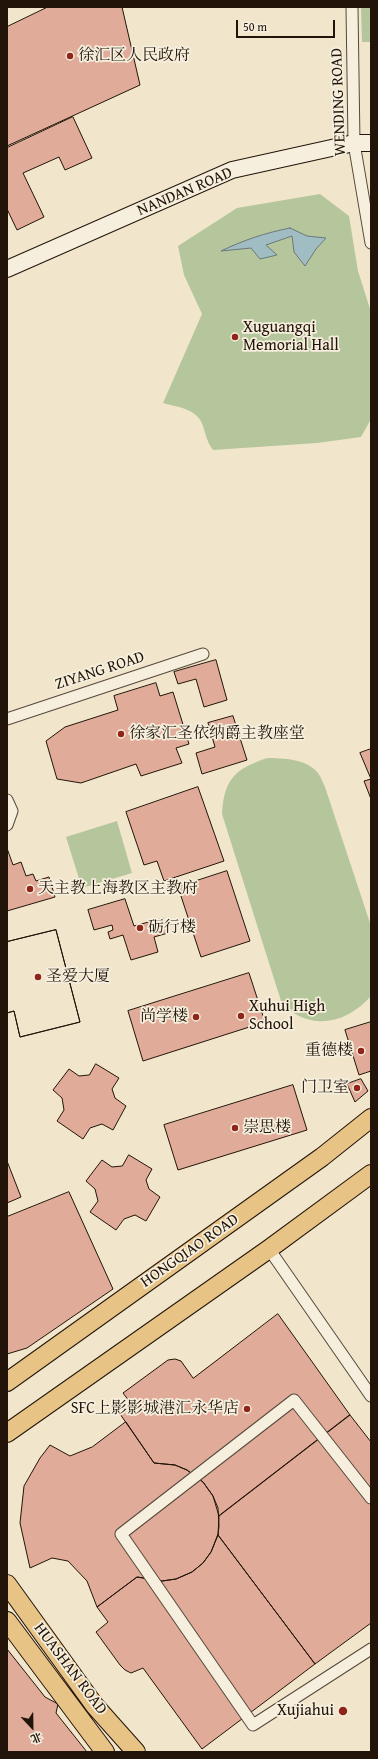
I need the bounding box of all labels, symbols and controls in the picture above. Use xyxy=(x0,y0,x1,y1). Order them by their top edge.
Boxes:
scale bar xyxy=(238,12,337,38)
text: 50 m xyxy=(243,18,267,35)
place label: 徐汇区人民政府 xyxy=(78,46,190,66)
street label: WENDING ROAD xyxy=(328,48,350,156)
marker: 徐汇区人民政府 xyxy=(65,51,75,61)
street label: NANDAN ROAD xyxy=(135,163,235,221)
place label: Xuguangqi Memorial Hall xyxy=(243,318,339,356)
marker: Xuguangqi Memorial Hall xyxy=(230,332,240,342)
street label: ZIYANG ROAD xyxy=(53,648,147,694)
place label: 徐家汇圣依纳爵主教座堂 xyxy=(129,724,305,744)
marker: 徐家汇圣依纳爵主教座堂 xyxy=(116,729,126,739)
place label: 天主教上海教区主教府 xyxy=(38,879,198,899)
marker: 天主教上海教区主教府 xyxy=(25,884,35,894)
place label: 砺行楼 xyxy=(148,918,196,938)
marker: 砺行楼 xyxy=(135,923,145,933)
place label: 圣爱大厦 xyxy=(46,967,110,987)
marker: 圣爱大厦 xyxy=(33,972,43,982)
place label: Xuhui High School xyxy=(249,997,325,1035)
place label: 尚学楼 xyxy=(140,1007,188,1027)
marker: Xuhui High School xyxy=(236,1011,246,1021)
marker: 尚学楼 xyxy=(191,1012,201,1022)
place label: 重德楼 xyxy=(305,1041,353,1061)
marker: 重德楼 xyxy=(356,1046,366,1056)
place label: 门卫室 xyxy=(301,1078,349,1098)
marker: 门卫室 xyxy=(352,1083,362,1093)
place label: 崇思楼 xyxy=(243,1118,291,1138)
marker: 崇思楼 xyxy=(230,1123,240,1133)
street label: HONGQIAO ROAD xyxy=(137,1210,243,1292)
place label: SFC上影影城港汇永华店 xyxy=(71,1399,239,1419)
marker: SFC上影影城港汇永华店 xyxy=(242,1404,252,1414)
street label: HUASHAN ROAD xyxy=(29,1619,111,1719)
place label: Xujiahui xyxy=(277,1701,334,1721)
marker: Xujiahui xyxy=(337,1705,349,1717)
north arrow xyxy=(12,1707,52,1747)
text: 北 xyxy=(28,1729,45,1748)

